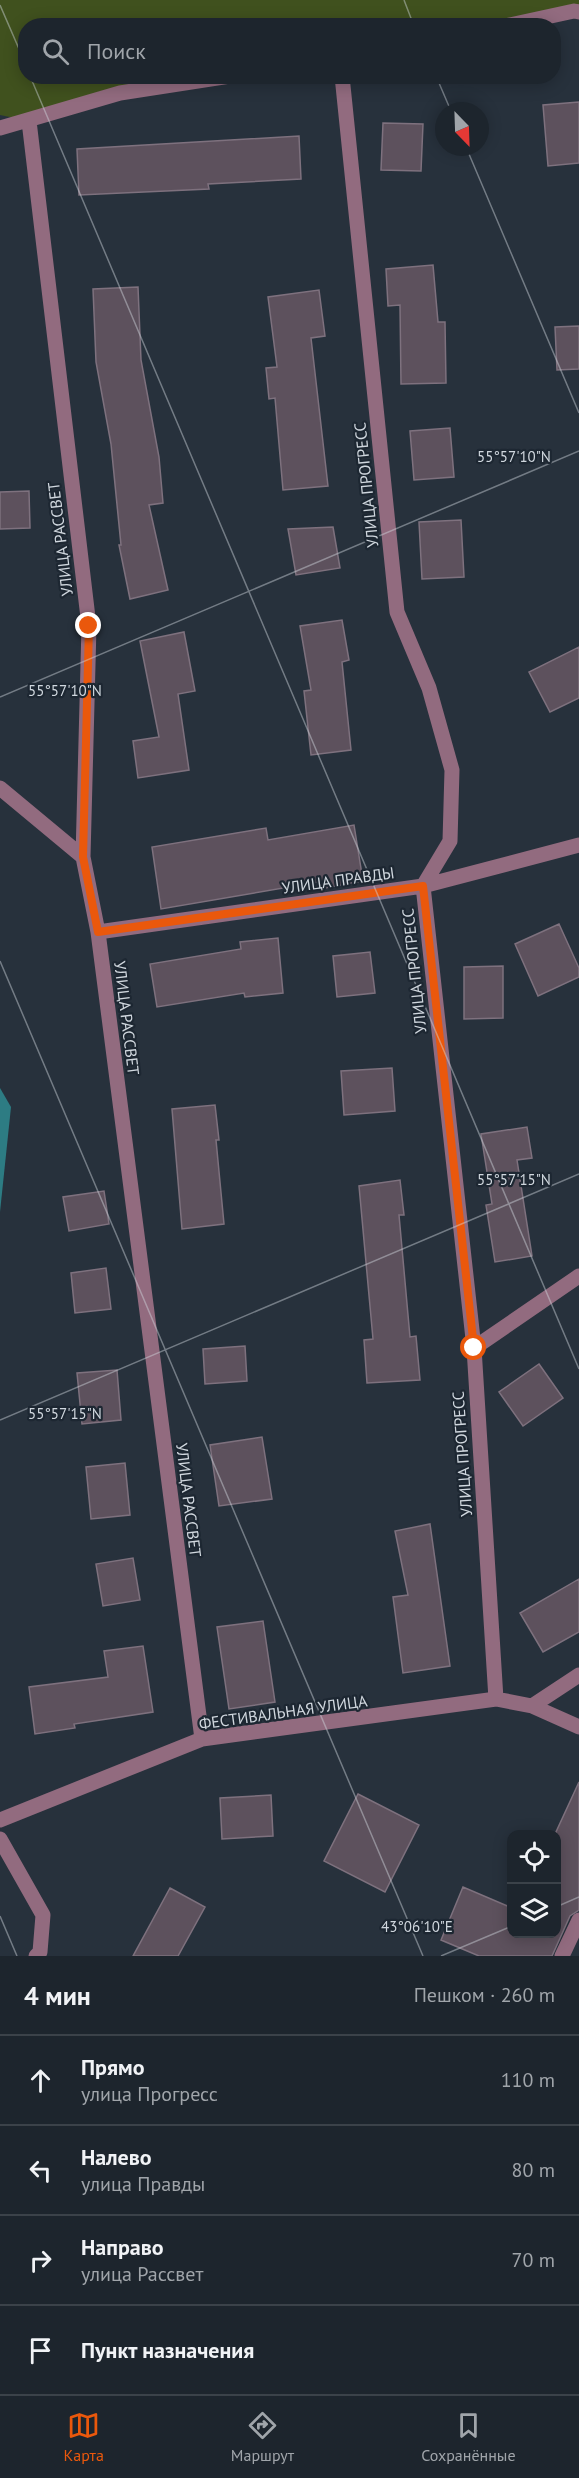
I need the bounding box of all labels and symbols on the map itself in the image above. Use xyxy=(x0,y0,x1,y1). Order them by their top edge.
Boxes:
north arrow xyxy=(435,102,489,156)
street label: УЛИЦА ПРОГРЕСС xyxy=(349,421,383,549)
text: 55°57'10"N xyxy=(477,447,551,466)
street label: УЛИЦА РАССВЕТ xyxy=(43,481,77,597)
route end xyxy=(75,612,101,638)
text: 55°57'10"N xyxy=(28,681,102,700)
street label: УЛИЦА ПРАВДЫ xyxy=(280,862,396,898)
street label: УЛИЦА ПРОГРЕСС xyxy=(397,907,431,1035)
street label: УЛИЦА РАССВЕТ xyxy=(110,960,144,1076)
text: 55°57'15"N xyxy=(477,1170,551,1189)
route start xyxy=(460,1334,486,1360)
street label: УЛИЦА ПРОГРЕСС xyxy=(448,1391,476,1517)
text: 55°57'15"N xyxy=(28,1404,102,1423)
street label: УЛИЦА РАССВЕТ xyxy=(172,1442,206,1558)
street label: ФЕСТИВАЛЬНАЯ УЛИЦА xyxy=(197,1690,369,1734)
text: 43°06'10"E xyxy=(381,1917,453,1936)

